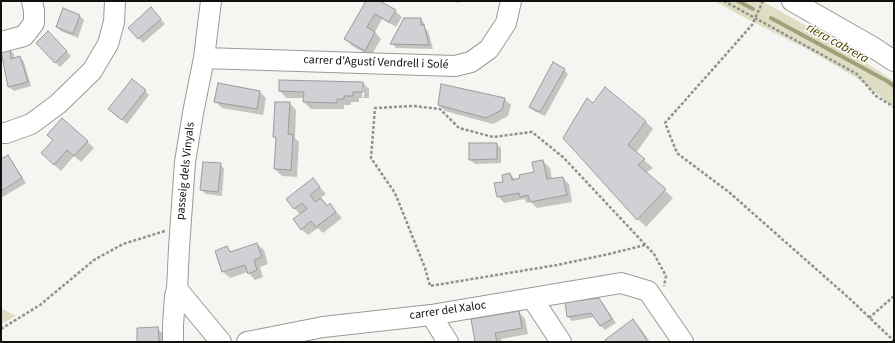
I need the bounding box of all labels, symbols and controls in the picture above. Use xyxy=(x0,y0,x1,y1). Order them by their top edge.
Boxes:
water label: riera cabrera xyxy=(803,20,871,68)
street label: carrer d'Agustí Vendrell i Solé xyxy=(303,53,449,73)
street label: passeig dels Vinyals xyxy=(174,121,198,221)
street label: carrer del Xaloc xyxy=(409,298,487,324)

